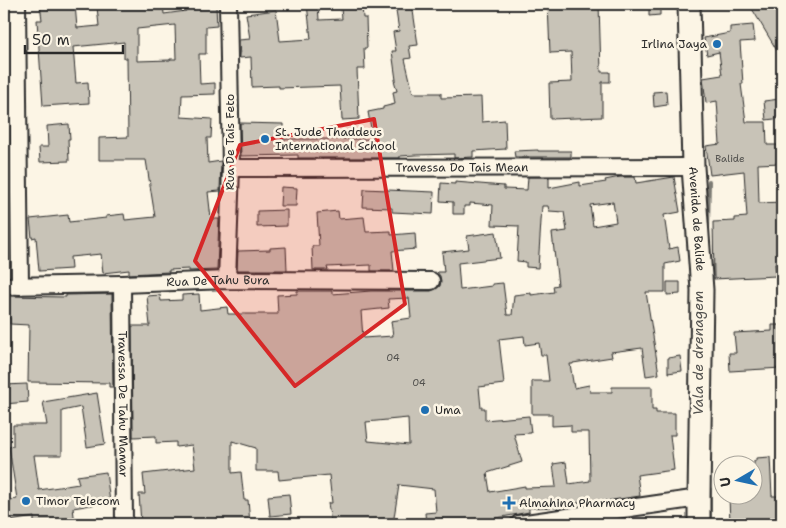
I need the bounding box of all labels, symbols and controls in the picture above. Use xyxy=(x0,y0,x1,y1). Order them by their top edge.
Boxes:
scale bar xyxy=(25,22,122,54)
text: 50 m xyxy=(32,30,70,50)
place label: Irlina Jaya xyxy=(641,36,708,52)
marker: Irlina Jaya xyxy=(711,38,723,50)
street label: Rua De Tais Feto xyxy=(222,94,238,190)
place label: St. Jude Thaddeus International School xyxy=(275,124,396,154)
marker: St. Jude Thaddeus International School xyxy=(259,133,271,145)
house number: Balide xyxy=(715,152,745,165)
street label: Travessa Do Tais Mean xyxy=(396,159,528,176)
street label: Avenida de Balide xyxy=(685,166,709,272)
street label: Rua De Tahu Bura xyxy=(166,272,270,290)
water label: Vala de drenagem xyxy=(689,291,707,415)
street label: Travessa De Tahu Mamar xyxy=(114,331,132,478)
house number: 04 xyxy=(386,351,400,364)
house number: 04 xyxy=(412,376,426,389)
place label: Uma xyxy=(435,402,461,418)
marker: Uma xyxy=(419,404,431,416)
north arrow xyxy=(714,456,764,506)
text: U xyxy=(716,476,735,488)
place label: Timor Telecom xyxy=(36,493,120,509)
marker: Timor Telecom xyxy=(20,495,32,507)
place label: Almahina Pharmacy xyxy=(519,495,636,511)
marker: Almahina Pharmacy xyxy=(503,497,515,509)

